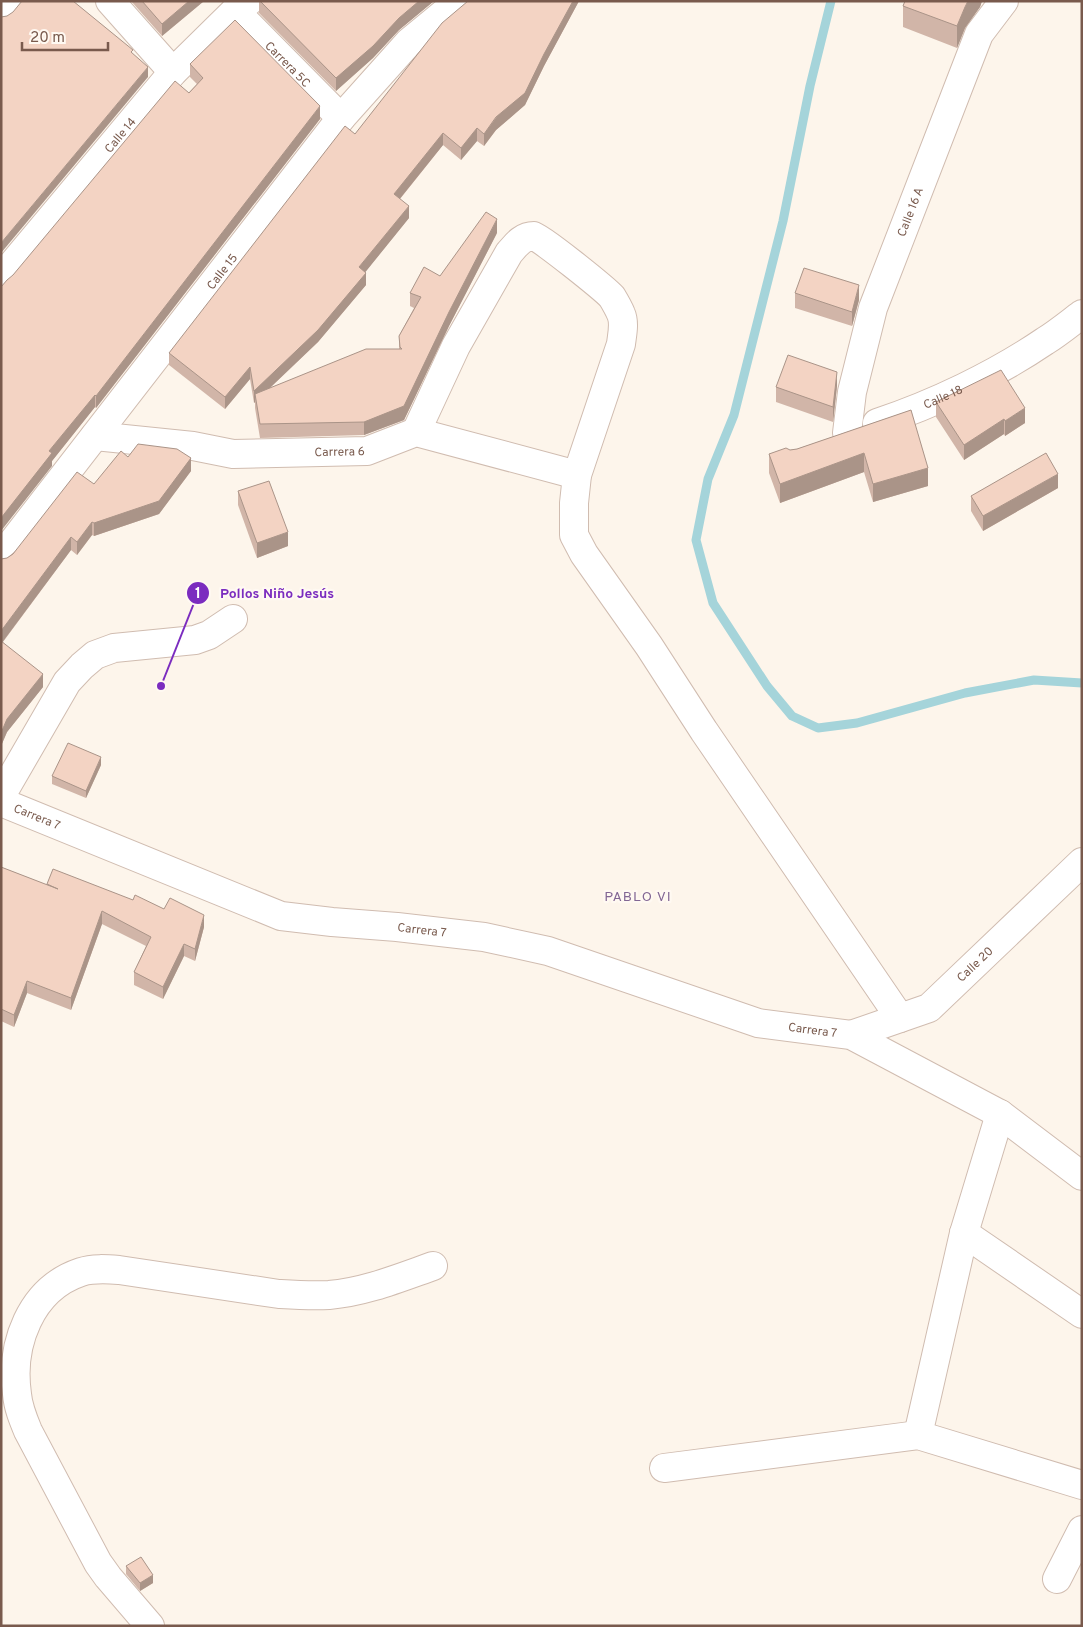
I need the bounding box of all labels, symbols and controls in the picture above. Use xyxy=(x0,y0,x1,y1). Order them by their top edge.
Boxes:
scale bar xyxy=(22,20,109,52)
text: 20 m xyxy=(30,29,65,48)
street label: Carrera 5C xyxy=(261,39,314,92)
street label: Calle 14 xyxy=(102,115,140,157)
street label: Calle 16 A xyxy=(894,185,928,239)
street label: Calle 15 xyxy=(204,251,242,294)
street label: Calle 18 xyxy=(921,382,966,414)
street label: Carrera 6 xyxy=(314,444,365,461)
callout: Pollos Niño Jesús xyxy=(185,578,344,607)
text: 1 xyxy=(195,585,201,604)
text: Pollos Niño Jesús xyxy=(220,586,334,603)
street label: Carrera 7 xyxy=(11,801,63,834)
district label: PABLO VI xyxy=(604,889,672,906)
street label: Carrera 7 xyxy=(397,920,447,942)
street label: Calle 20 xyxy=(954,944,997,986)
street label: Carrera 7 xyxy=(787,1020,838,1042)

